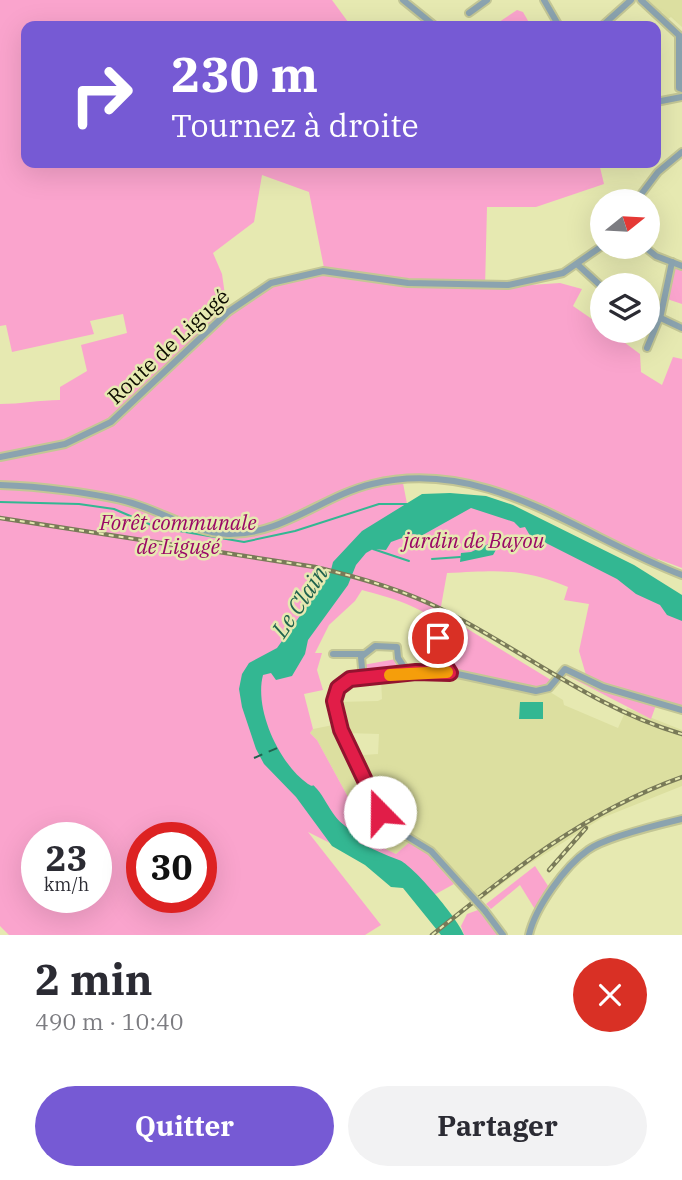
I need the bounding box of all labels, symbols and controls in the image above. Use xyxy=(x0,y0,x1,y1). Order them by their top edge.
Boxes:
text: 230 m xyxy=(171,42,318,105)
icon: right xyxy=(56,49,147,140)
text: Tournez à droite xyxy=(171,104,419,146)
north arrow xyxy=(590,189,660,259)
map controls xyxy=(590,189,660,343)
button: layers xyxy=(590,273,660,343)
street label: Route de Ligugé xyxy=(101,282,235,410)
park label: Forêt communale de Ligugé xyxy=(98,508,257,560)
park label: jardin de Bayou xyxy=(399,526,545,554)
water label: Le Clain xyxy=(264,559,334,643)
pin xyxy=(408,608,468,668)
icon: arrive xyxy=(419,619,457,657)
position arrow xyxy=(343,775,417,849)
speed limit sign: 30 xyxy=(126,822,217,913)
text: 23 xyxy=(45,835,88,881)
text: km/h xyxy=(44,873,89,896)
text: 2 min xyxy=(35,952,153,1007)
button: close xyxy=(573,958,647,1032)
text: 490 m · 10:40 xyxy=(35,1006,184,1036)
button: Quitter xyxy=(35,1086,334,1166)
button: Partager xyxy=(348,1086,647,1166)

